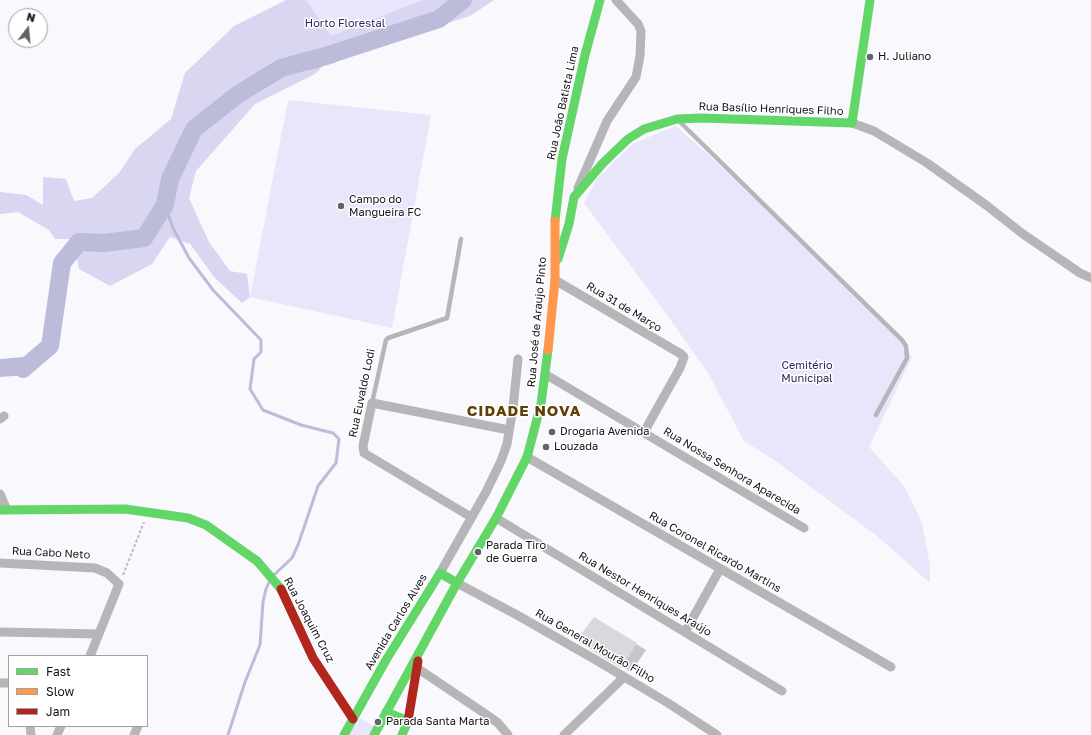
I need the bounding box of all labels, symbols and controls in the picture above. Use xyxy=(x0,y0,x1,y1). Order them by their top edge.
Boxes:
north arrow xyxy=(8,8,48,48)
text: N xyxy=(25,10,37,24)
park label: Horto Florestal xyxy=(305,17,385,31)
street label: Rua João Batista Lima xyxy=(544,45,582,161)
place label: H. Juliano xyxy=(878,50,931,64)
marker: H. Juliano xyxy=(865,52,875,62)
street label: Rua Basílio Henriques Filho xyxy=(698,100,844,118)
place label: Campo do Mangueira FC xyxy=(349,193,421,219)
marker: Campo do Mangueira FC xyxy=(336,201,346,211)
street label: Rua José de Araujo Pinto xyxy=(525,256,549,388)
street label: Rua 31 de Março xyxy=(584,279,664,335)
street label: Rua Euvaldo Lodi xyxy=(346,347,378,439)
park label: Cemitério Municipal xyxy=(781,359,833,385)
district label: CIDADE NOVA xyxy=(467,402,581,420)
place label: Drogaria Avenida xyxy=(560,425,649,439)
street label: Rua Nossa Senhora Aparecida xyxy=(661,425,803,517)
marker: Drogaria Avenida xyxy=(547,427,557,437)
place label: Louzada xyxy=(554,440,598,454)
marker: Louzada xyxy=(541,442,551,452)
street label: Rua Coronel Ricardo Martins xyxy=(647,509,783,595)
place label: Parada Tiro de Guerra xyxy=(486,539,546,565)
street label: Rua Cabo Neto xyxy=(11,544,91,562)
marker: Parada Tiro de Guerra xyxy=(473,547,483,557)
street label: Rua Nestor Henriques Araújo xyxy=(576,549,714,639)
street label: Avenida Carlos Alves xyxy=(362,572,430,672)
street label: Rua Joaquim Cruz xyxy=(281,575,337,665)
street label: Rua General Mourão Filho xyxy=(533,606,657,686)
legend xyxy=(8,655,148,727)
text: Fast xyxy=(46,664,71,679)
text: Slow xyxy=(46,684,74,699)
text: Jam xyxy=(46,704,70,719)
place label: Parada Santa Marta xyxy=(386,715,490,729)
marker: Parada Santa Marta xyxy=(373,717,383,727)

